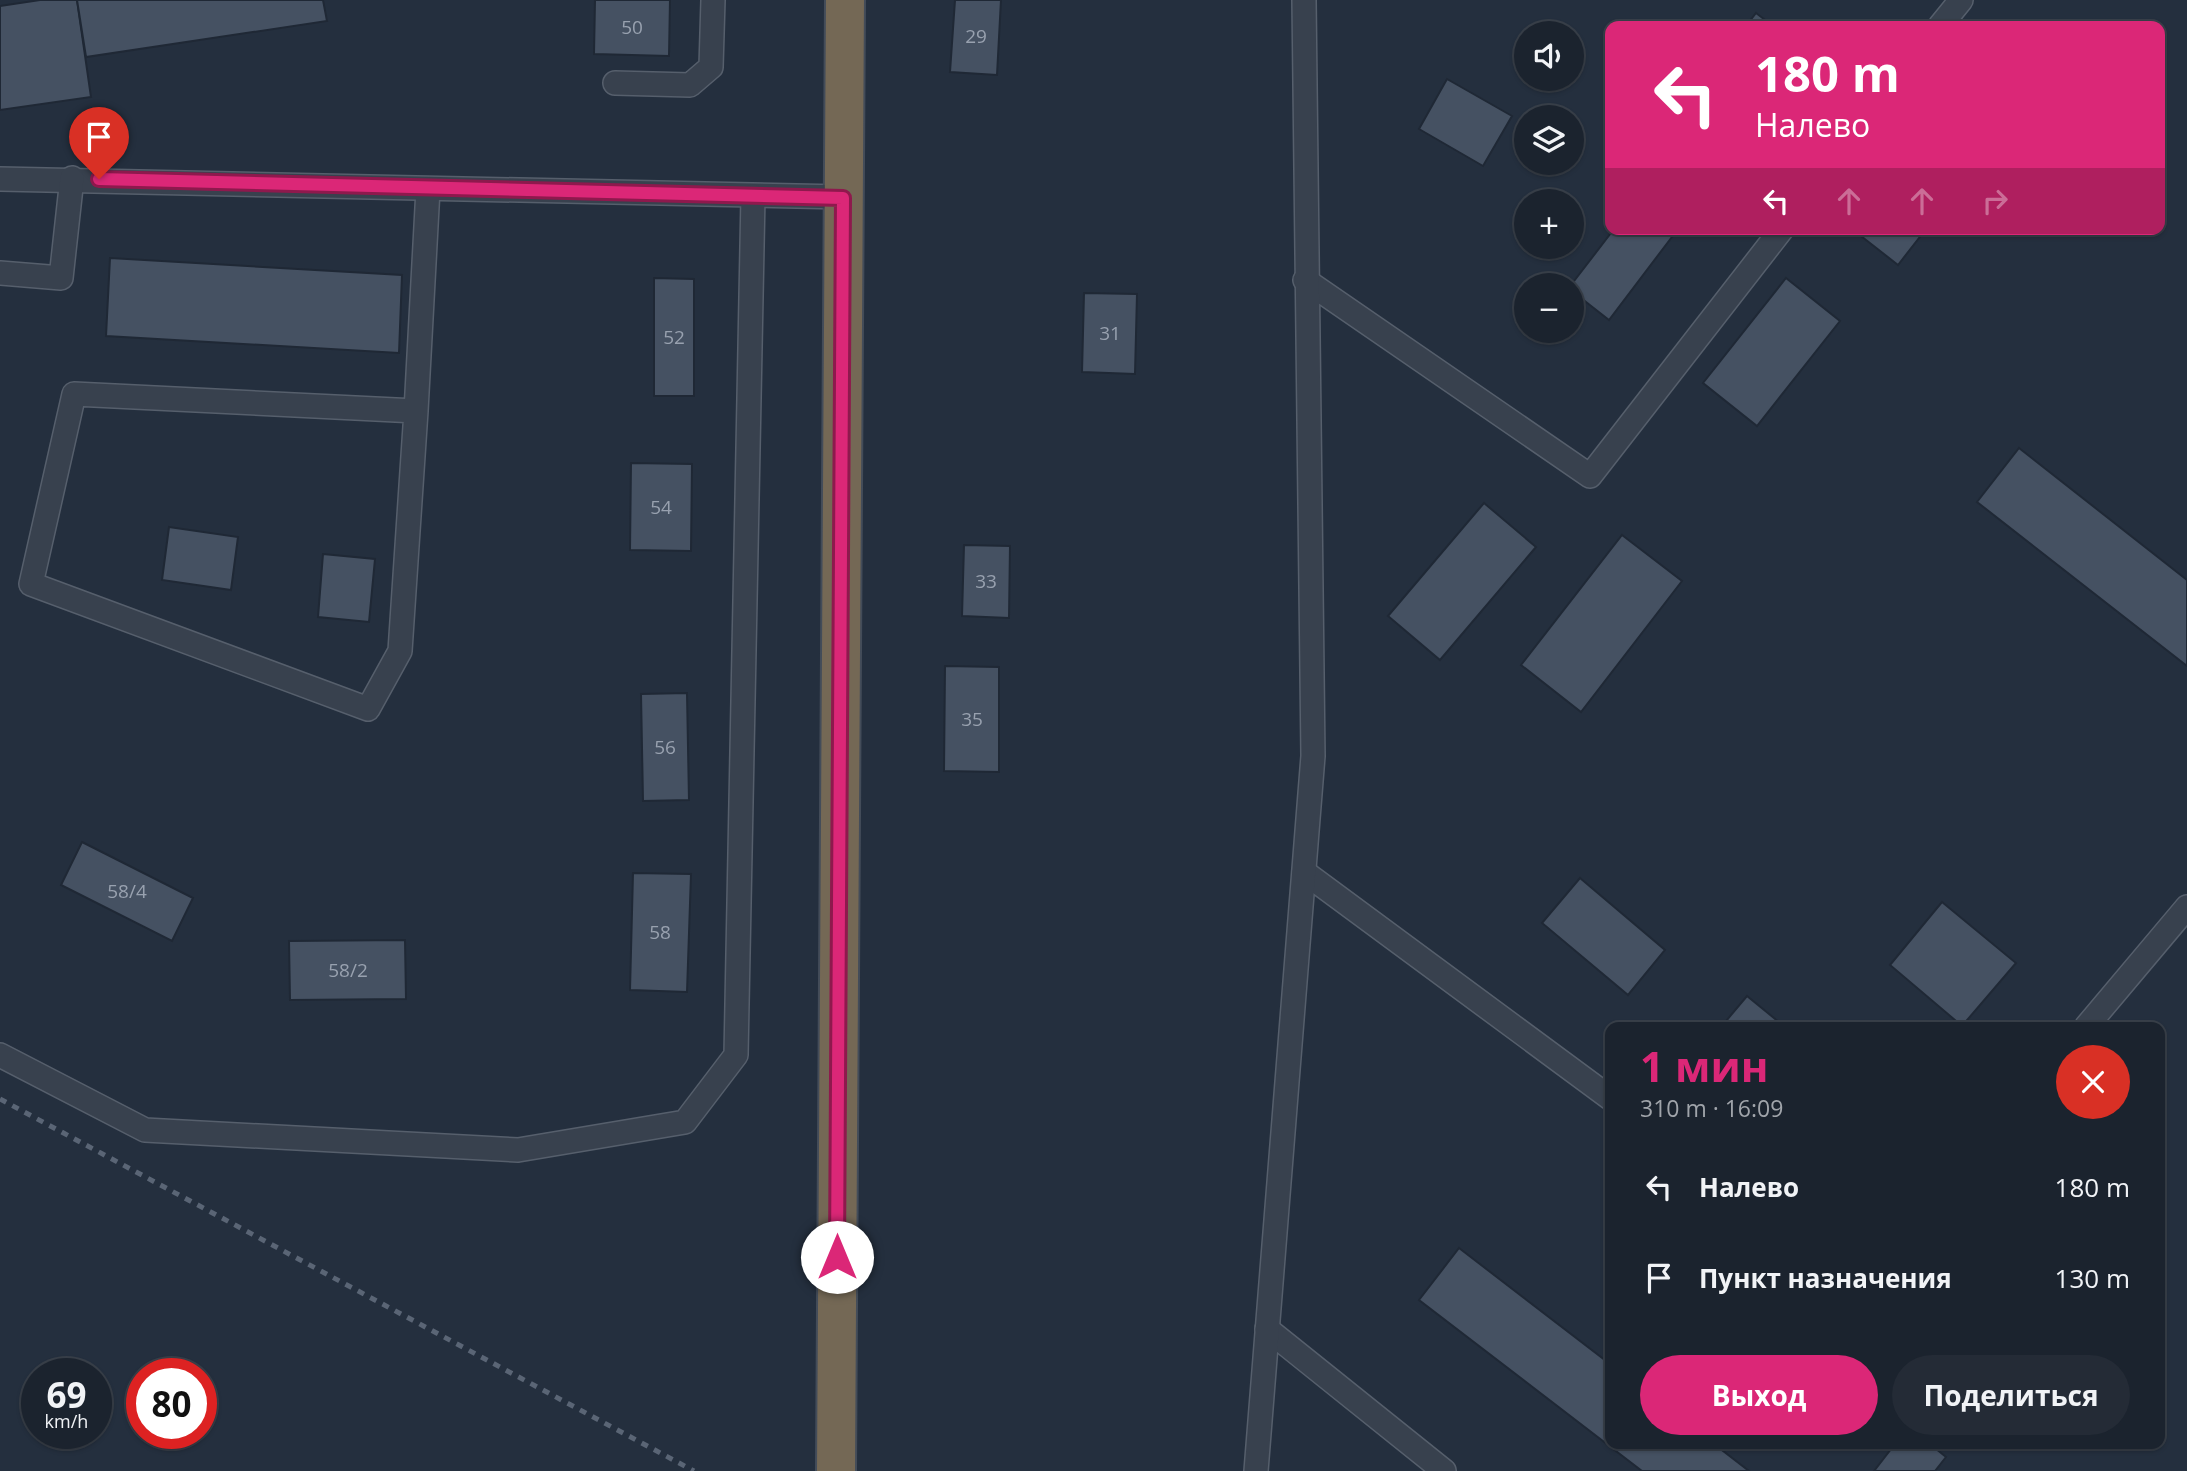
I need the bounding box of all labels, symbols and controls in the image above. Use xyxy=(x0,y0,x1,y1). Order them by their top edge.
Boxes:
house number: 50 xyxy=(621,14,643,40)
map controls xyxy=(1514,21,1584,343)
button: sound xyxy=(1514,21,1584,91)
house number: 29 xyxy=(965,23,987,49)
text: 180 m xyxy=(1755,40,1900,106)
icon: left xyxy=(1640,49,1731,140)
text: Налево xyxy=(1755,103,1870,146)
button: layers xyxy=(1514,105,1584,175)
pin xyxy=(69,107,129,179)
icon: arrive xyxy=(80,118,118,156)
icon: left xyxy=(1757,182,1795,220)
icon: ahead xyxy=(1830,182,1868,220)
icon: ahead xyxy=(1903,182,1941,220)
icon: right xyxy=(1976,182,2014,220)
button: + xyxy=(1514,189,1584,259)
button: − xyxy=(1514,273,1584,343)
house number: 31 xyxy=(1099,320,1121,346)
house number: 52 xyxy=(663,324,685,350)
house number: 54 xyxy=(650,494,672,520)
house number: 33 xyxy=(975,568,997,594)
house number: 35 xyxy=(961,706,983,732)
house number: 56 xyxy=(654,734,676,760)
house number: 58/4 xyxy=(107,878,147,904)
house number: 58 xyxy=(649,919,671,945)
house number: 58/2 xyxy=(328,957,368,983)
text: 1 мин xyxy=(1640,1037,1768,1094)
button: close xyxy=(2056,1045,2130,1119)
text: 310 m · 16:09 xyxy=(1640,1092,1783,1124)
icon: left xyxy=(1640,1168,1678,1206)
text: Налево xyxy=(1699,1169,1799,1205)
text: 180 m xyxy=(2055,1169,2130,1205)
position arrow xyxy=(800,1220,874,1294)
icon: arrive xyxy=(1640,1259,1678,1297)
text: Пункт назначения xyxy=(1699,1260,1952,1296)
text: 130 m xyxy=(2055,1260,2130,1296)
button: Выход xyxy=(1640,1355,1878,1435)
button: Поделиться xyxy=(1892,1355,2130,1435)
speed limit sign: 80 xyxy=(126,1358,217,1449)
text: 69 xyxy=(46,1371,87,1418)
text: km/h xyxy=(45,1409,88,1433)

